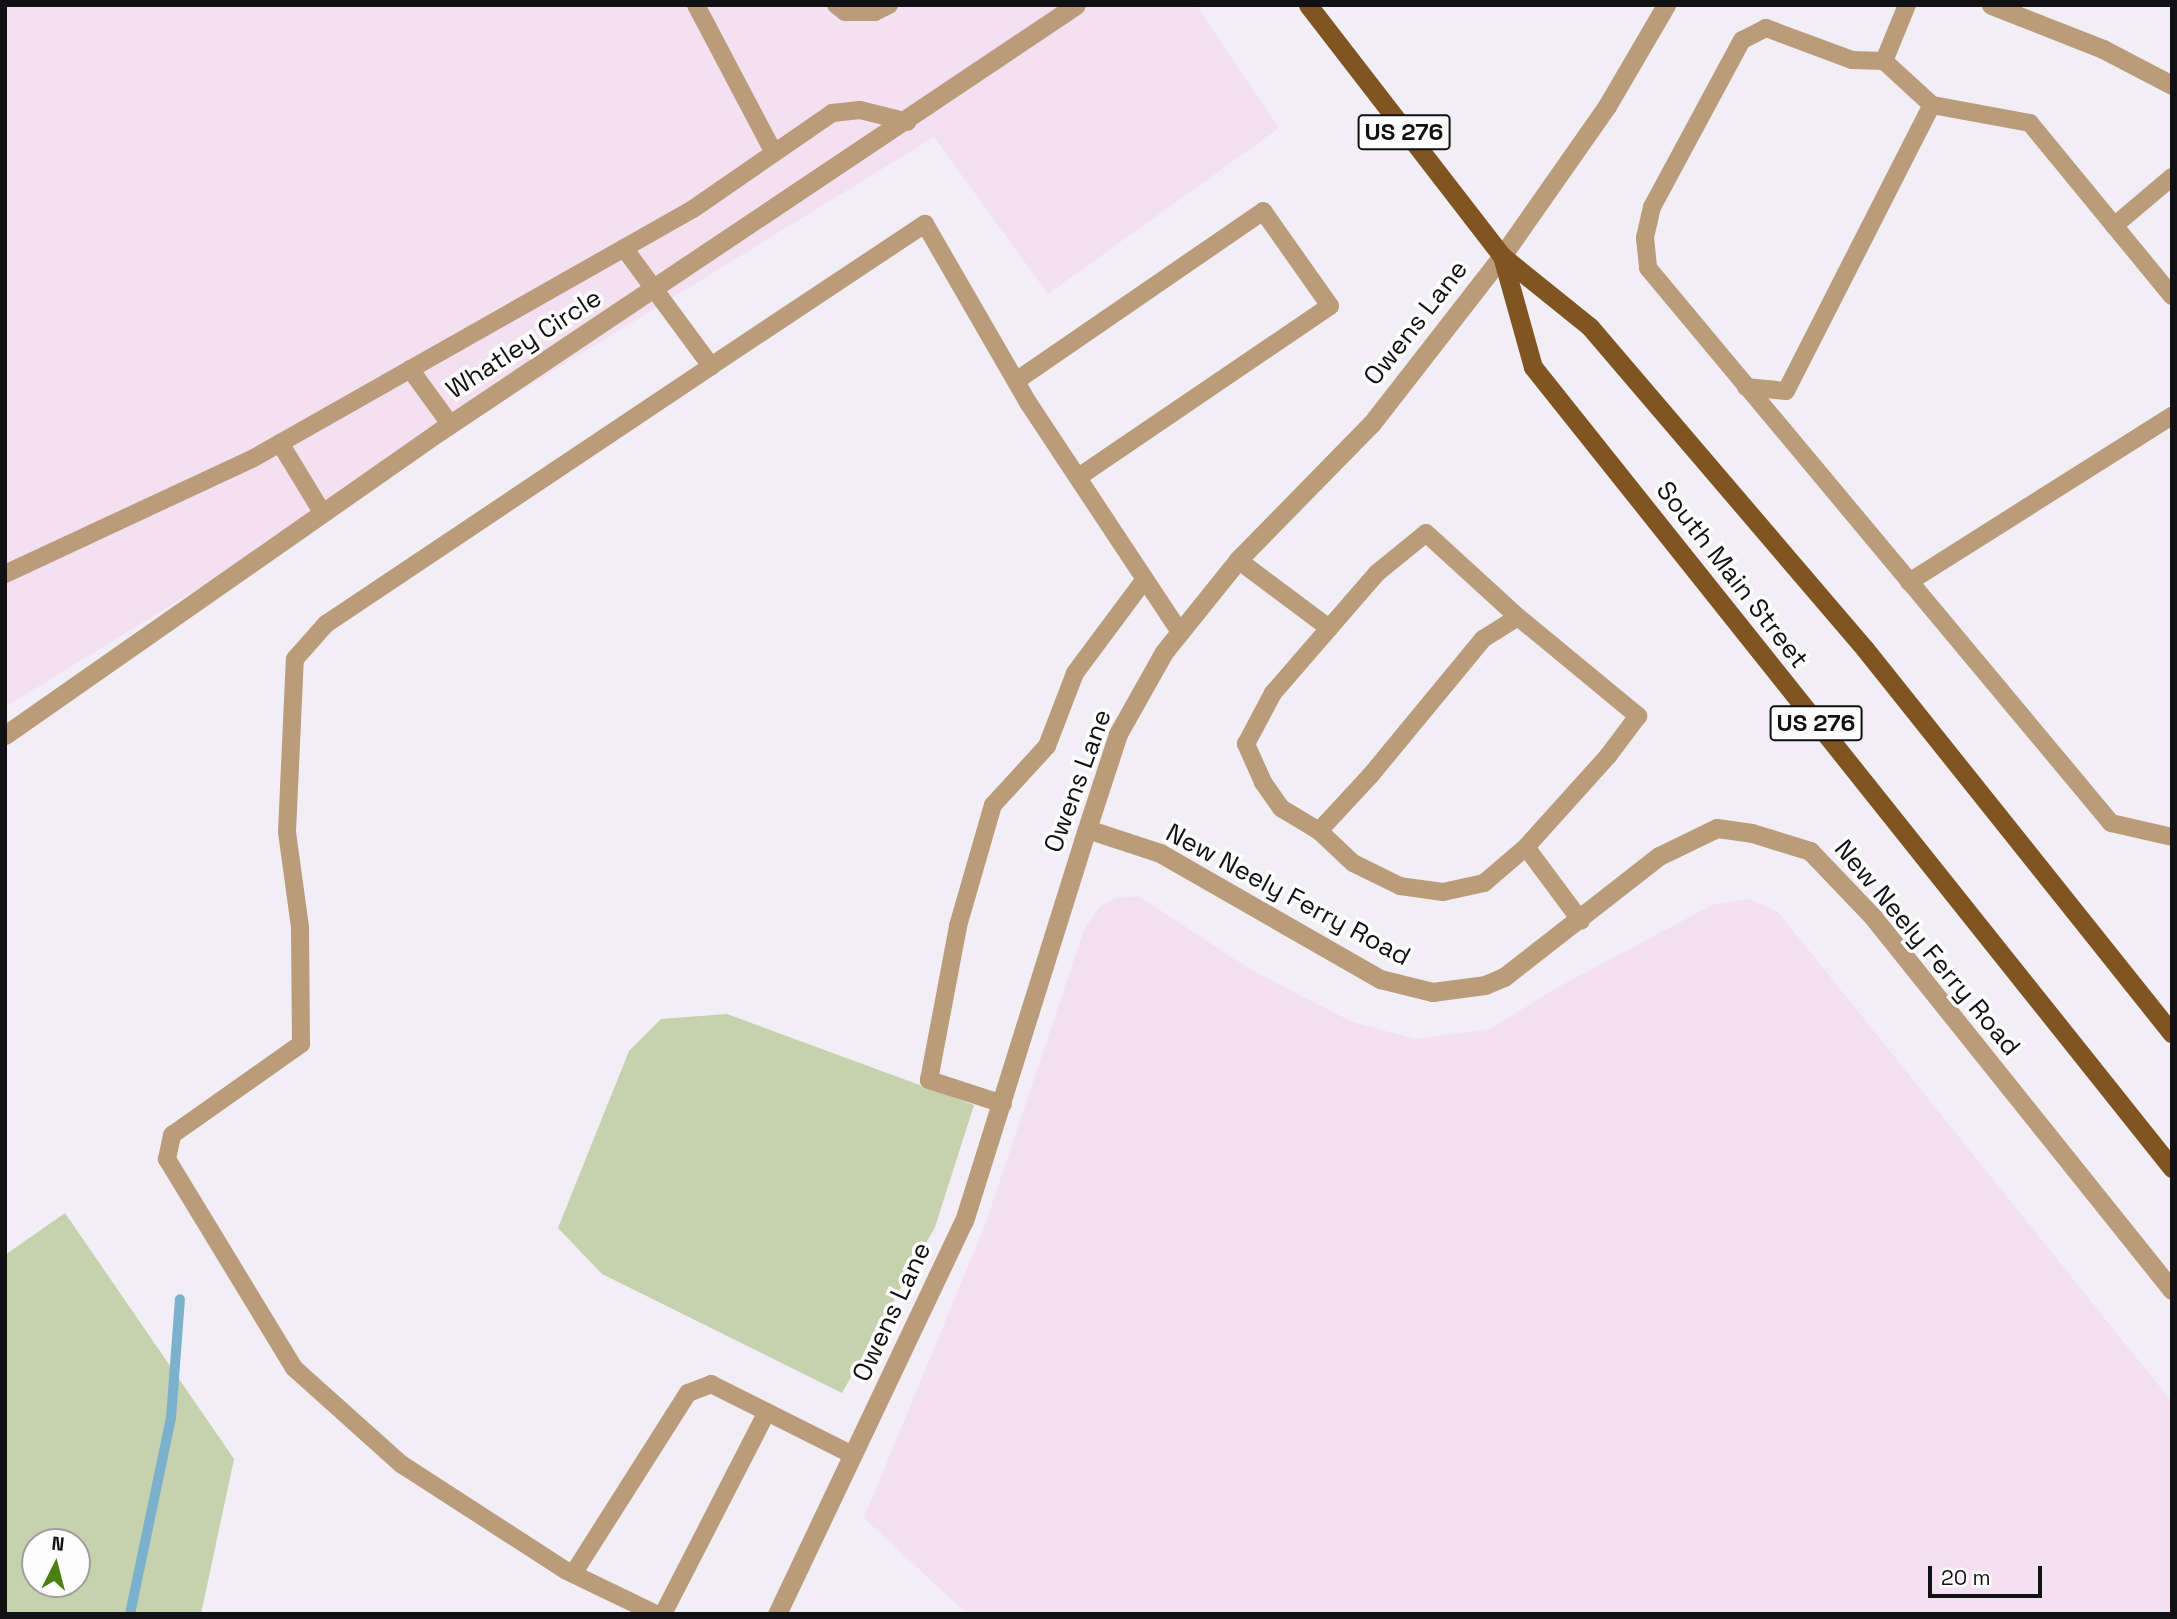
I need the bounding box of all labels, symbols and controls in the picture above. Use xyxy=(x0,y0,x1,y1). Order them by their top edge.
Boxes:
road number: US 276 xyxy=(1357,112,1451,152)
street label: Owens Lane xyxy=(1357,254,1475,392)
street label: Whatley Circle xyxy=(441,282,607,406)
street label: South Main Street xyxy=(1649,475,1815,675)
road number: US 276 xyxy=(1769,702,1863,744)
street label: Owens Lane xyxy=(1038,705,1118,857)
street label: New Neely Ferry Road xyxy=(1161,817,1415,973)
street label: New Neely Ferry Road xyxy=(1828,834,2026,1062)
street label: Owens Lane xyxy=(846,1237,938,1387)
north arrow xyxy=(21,1528,91,1598)
text: N xyxy=(50,1531,66,1557)
scale bar xyxy=(1932,1552,2046,1596)
text: 20 m xyxy=(1941,1564,1991,1591)

